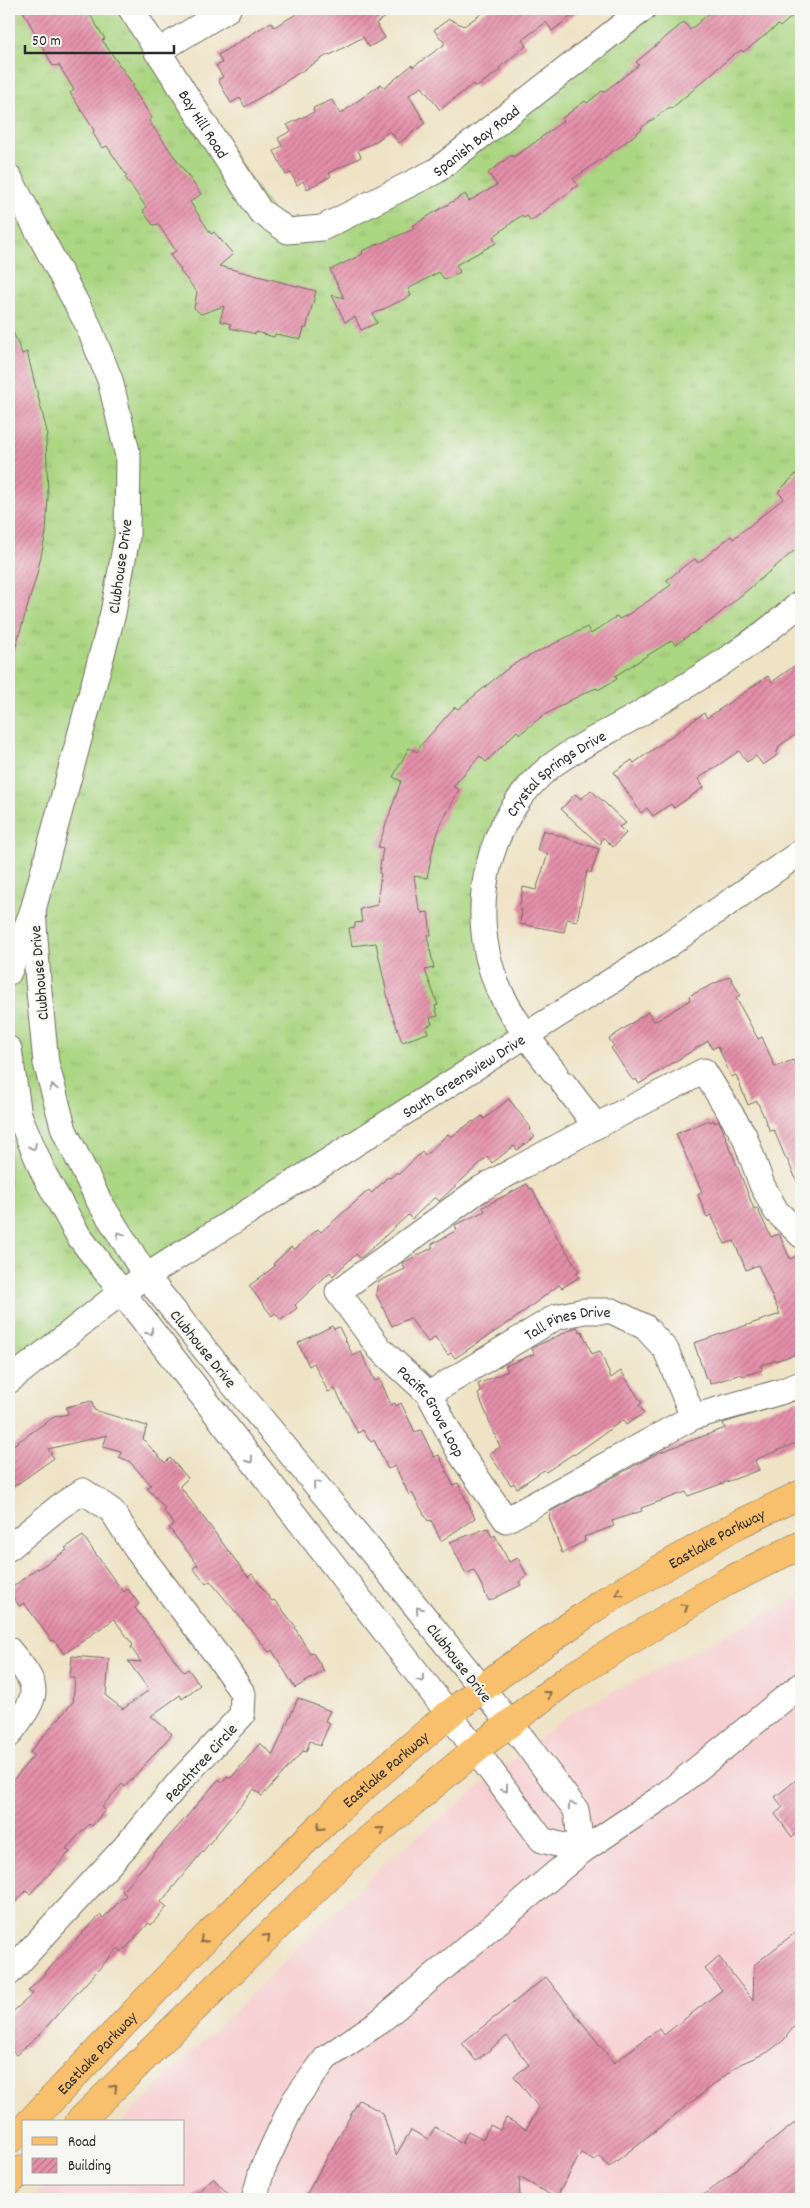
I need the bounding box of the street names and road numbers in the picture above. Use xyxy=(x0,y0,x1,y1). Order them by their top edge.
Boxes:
street label: Bay Hill Road xyxy=(172,86,233,164)
street label: Spanish Bay Road xyxy=(429,100,526,183)
street label: Clubhouse Drive xyxy=(103,518,139,615)
street label: Crystal Springs Drive xyxy=(501,726,611,822)
street label: Clubhouse Drive xyxy=(25,924,56,1021)
street label: South Greensview Drive xyxy=(398,1030,530,1125)
street label: Tall Pines Drive xyxy=(520,1301,610,1348)
street label: Clubhouse Drive xyxy=(163,1305,241,1394)
street label: Pacific Grove Loop xyxy=(391,1361,469,1462)
street label: Eastlake Parkway xyxy=(665,1504,770,1576)
street label: Clubhouse Drive xyxy=(420,1619,496,1708)
street label: Peachtree Circle xyxy=(160,1719,244,1808)
street label: Eastlake Parkway xyxy=(338,1727,435,1814)
street label: Eastlake Parkway xyxy=(53,2007,144,2101)

